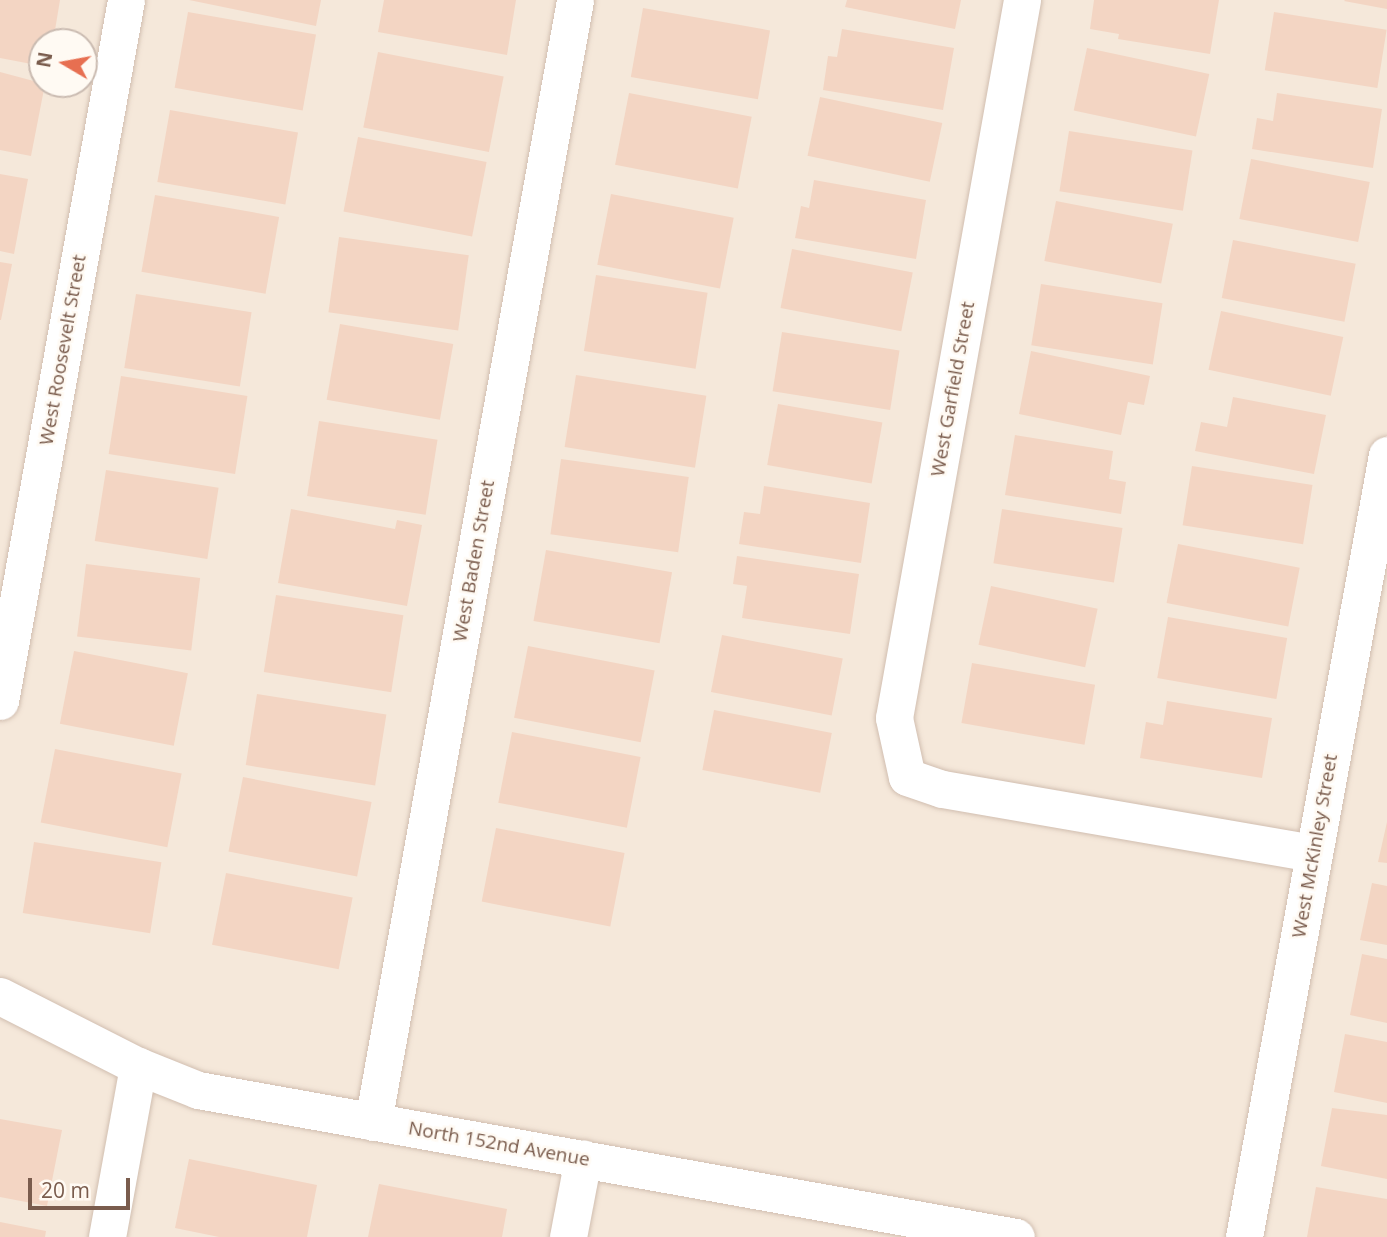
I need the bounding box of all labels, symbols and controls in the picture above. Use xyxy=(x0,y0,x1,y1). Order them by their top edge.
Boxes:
north arrow xyxy=(28,28,98,98)
text: N xyxy=(30,50,58,70)
street label: West Roosevelt Street xyxy=(35,253,91,447)
street label: West Garfield Street xyxy=(926,300,980,478)
street label: West Baden Street xyxy=(449,478,499,644)
street label: West McKinley Street xyxy=(1288,752,1342,940)
street label: North 152nd Avenue xyxy=(407,1117,591,1171)
scale bar xyxy=(32,1164,133,1208)
text: 20 m xyxy=(41,1176,90,1204)

